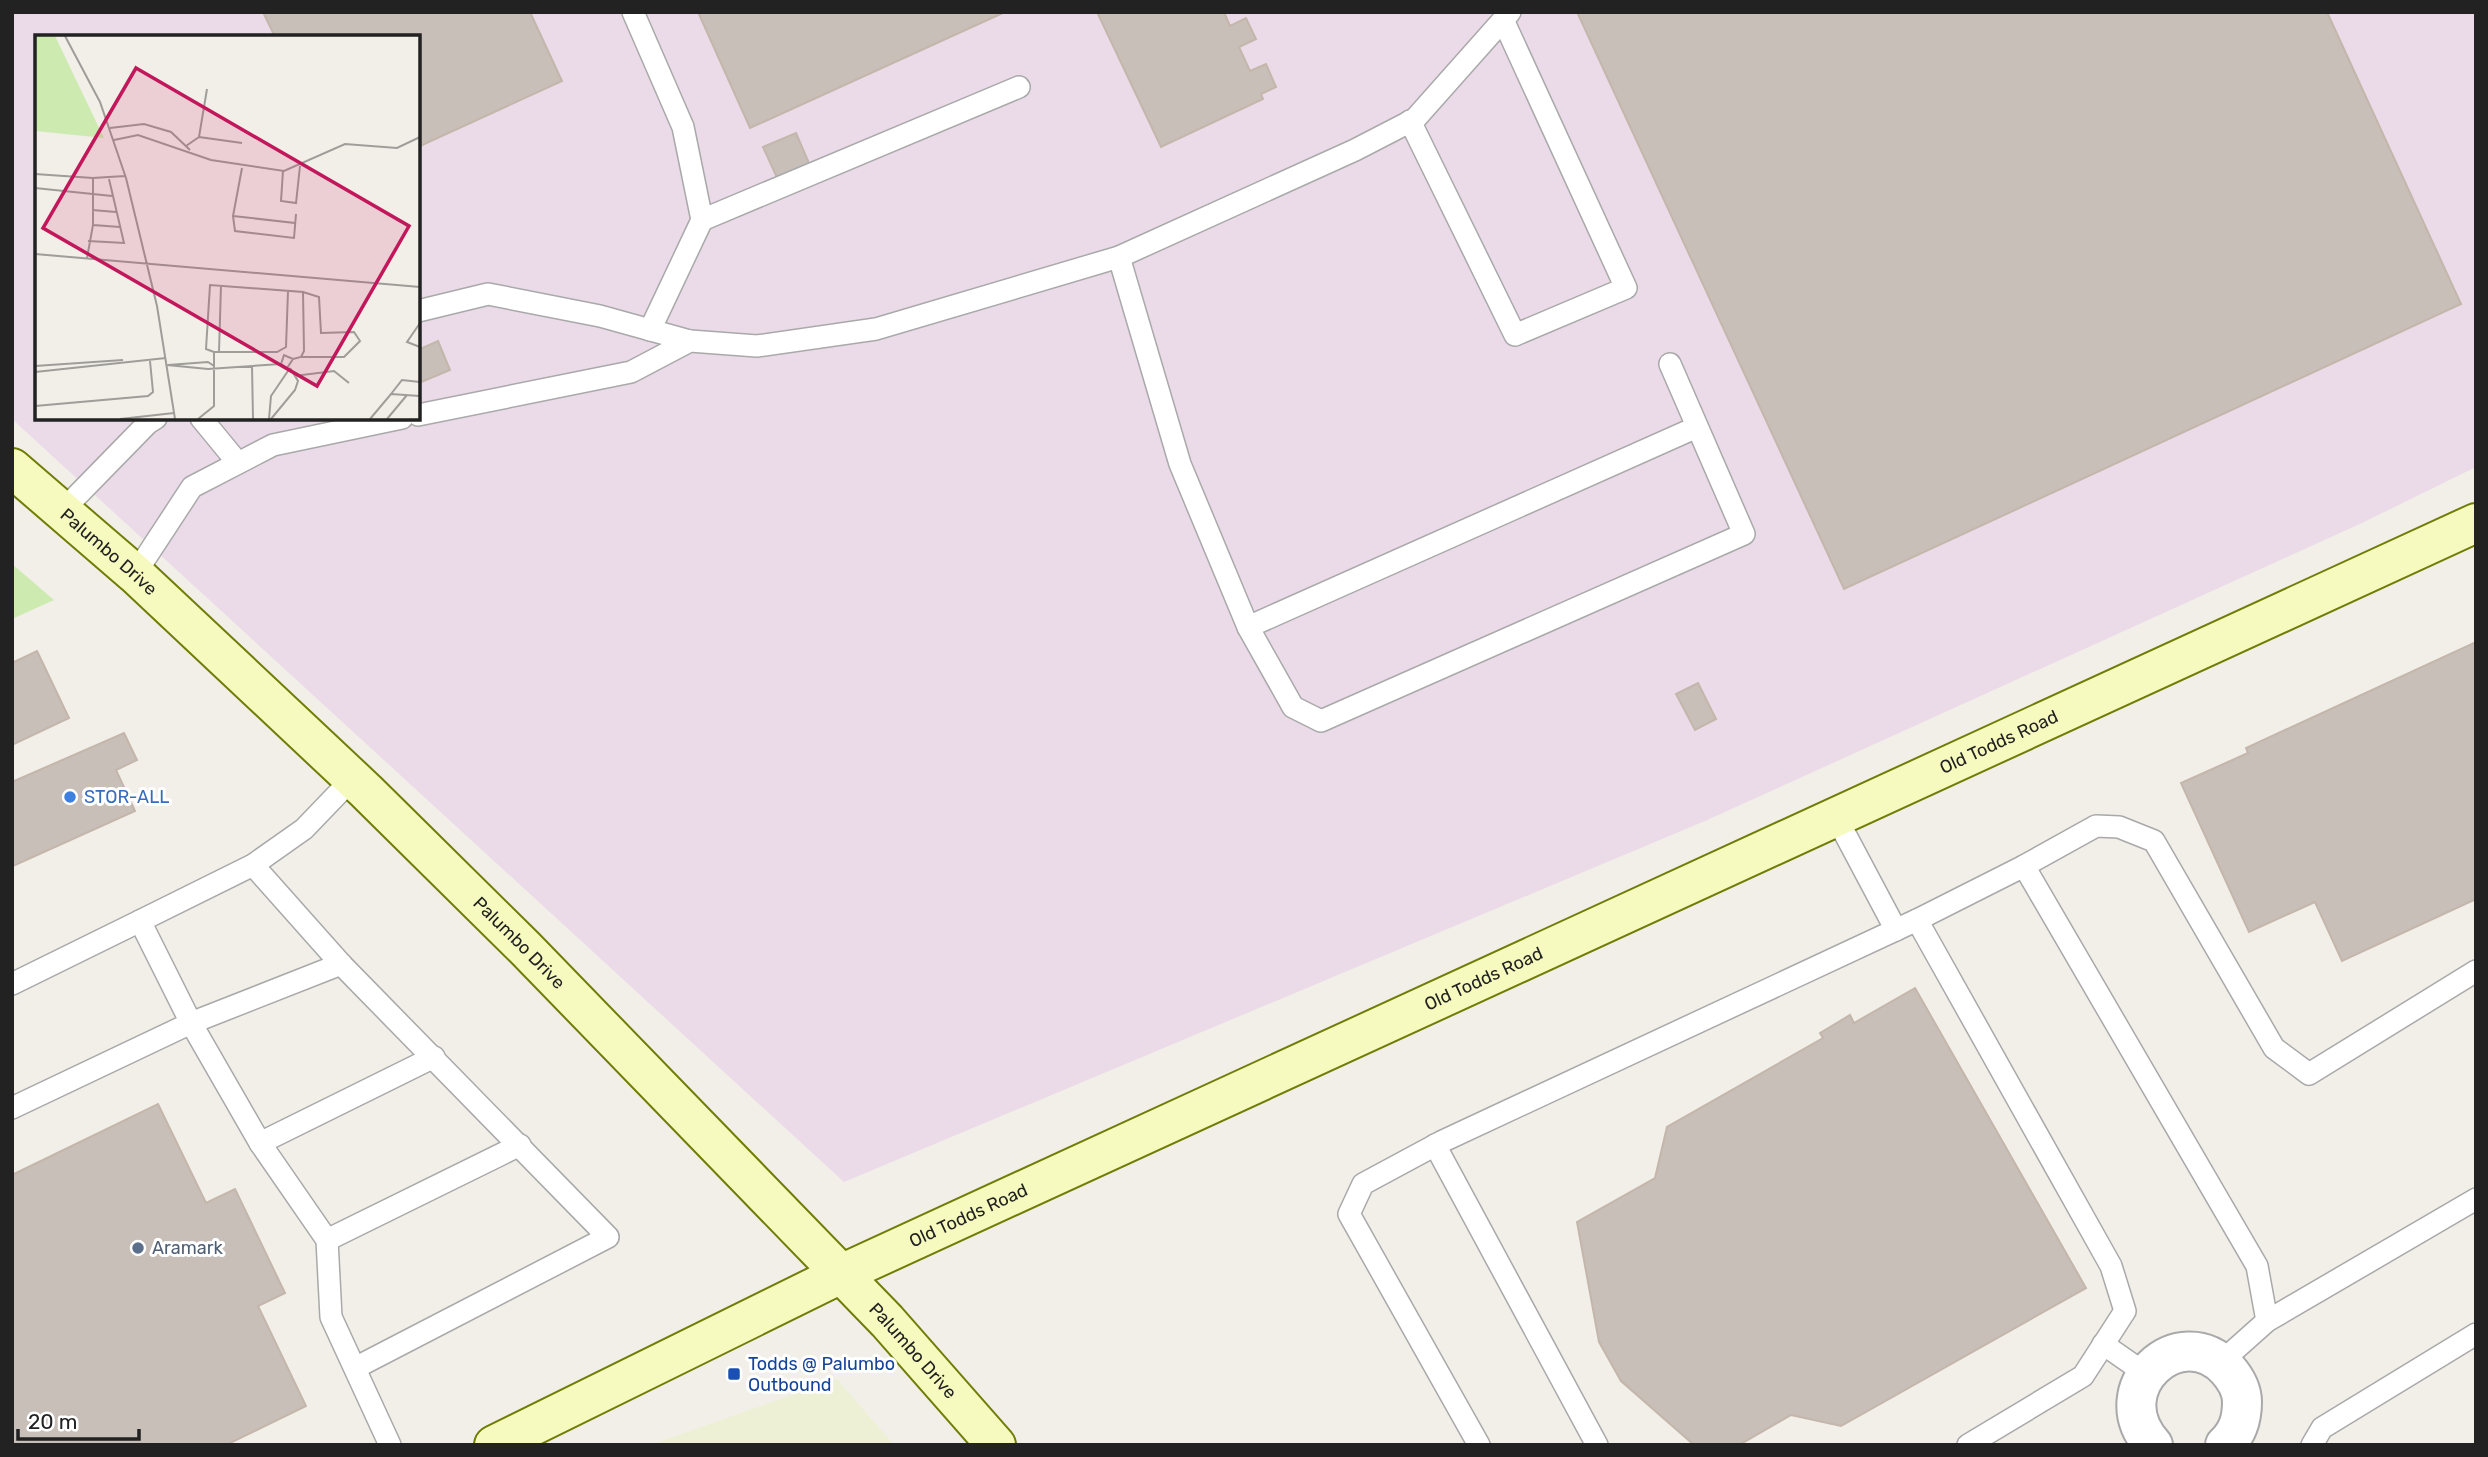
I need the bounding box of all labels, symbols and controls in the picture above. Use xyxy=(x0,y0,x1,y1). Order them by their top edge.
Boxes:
inset map xyxy=(35,35,420,420)
street label: Palumbo Drive xyxy=(56,504,162,600)
street label: Old Todds Road xyxy=(1936,705,2062,779)
place label: STOR-ALL xyxy=(84,786,169,808)
marker: STOR-ALL xyxy=(62,789,78,805)
street label: Palumbo Drive xyxy=(469,892,570,994)
street label: Old Todds Road xyxy=(1421,942,1546,1016)
street label: Old Todds Road xyxy=(906,1179,1031,1252)
place label: Aramark xyxy=(152,1237,223,1259)
marker: Aramark xyxy=(130,1240,146,1256)
street label: Palumbo Drive xyxy=(864,1298,961,1403)
place label: Todds @ Palumbo Outbound xyxy=(748,1353,895,1396)
marker: Todds @ Palumbo Outbound xyxy=(726,1366,742,1382)
scale bar xyxy=(18,1398,138,1442)
text: 20 m xyxy=(28,1409,77,1434)

